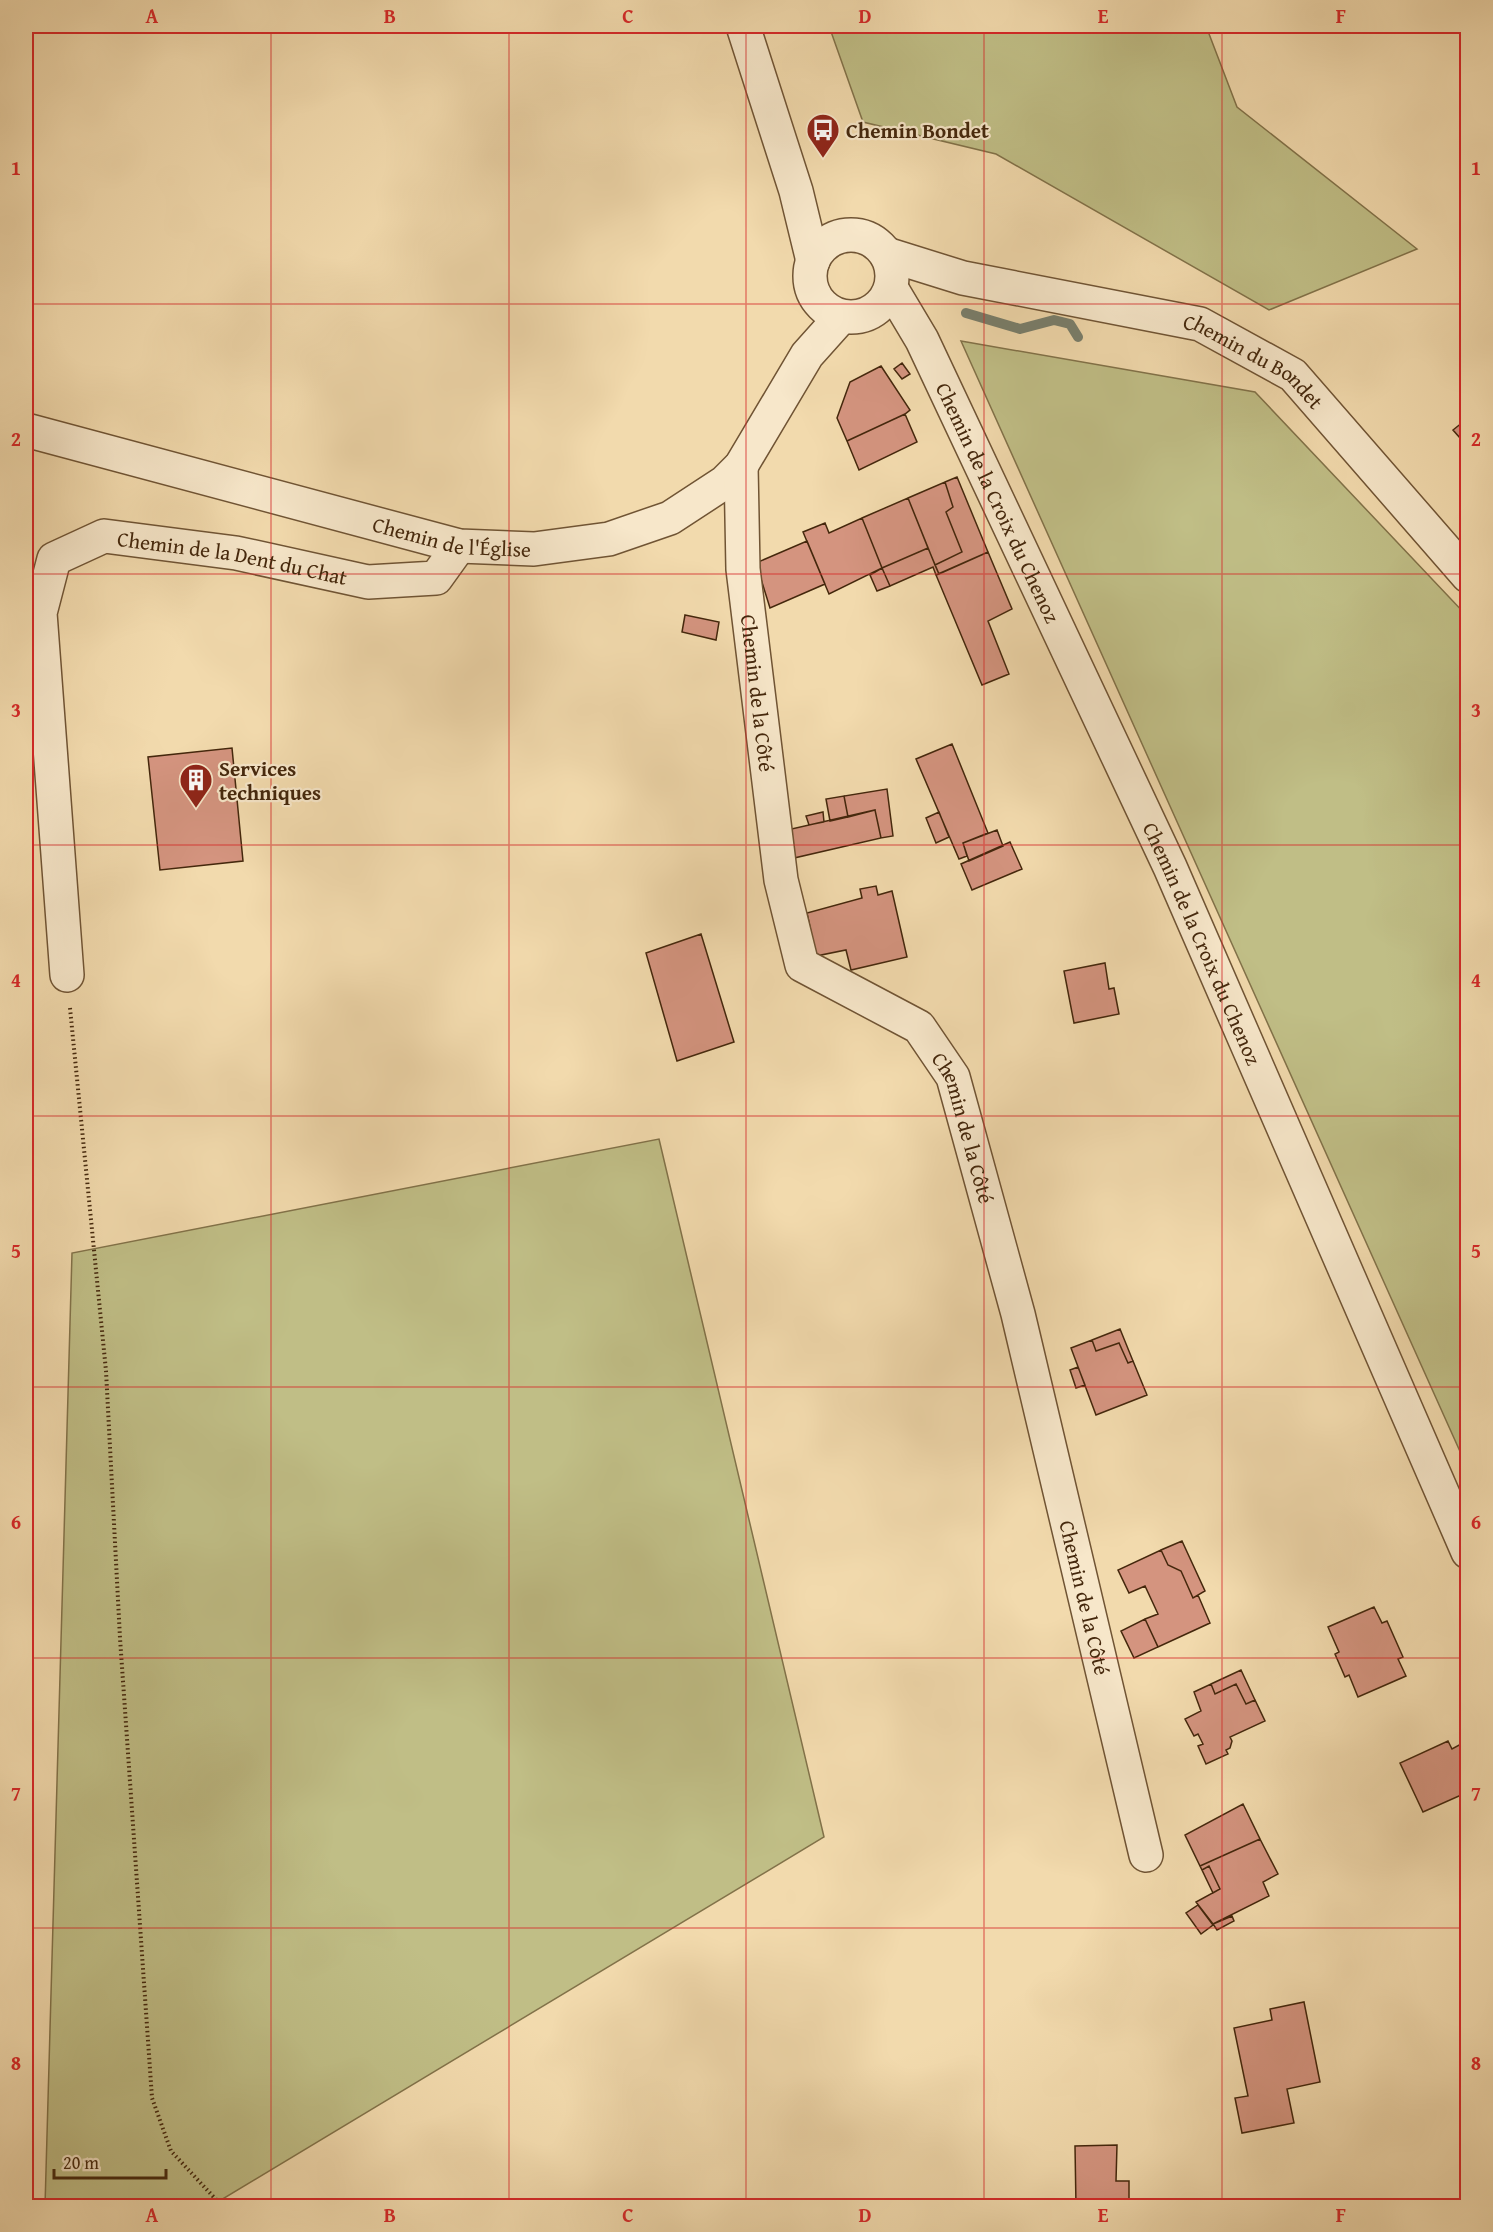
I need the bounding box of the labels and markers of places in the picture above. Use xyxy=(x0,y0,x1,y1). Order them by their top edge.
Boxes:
bus stop icon: Chemin Bondet xyxy=(805,112,841,159)
place label: Chemin Bondet xyxy=(846,115,989,146)
place label: Services techniques xyxy=(219,753,321,808)
building icon: Services techniques xyxy=(178,762,214,809)

